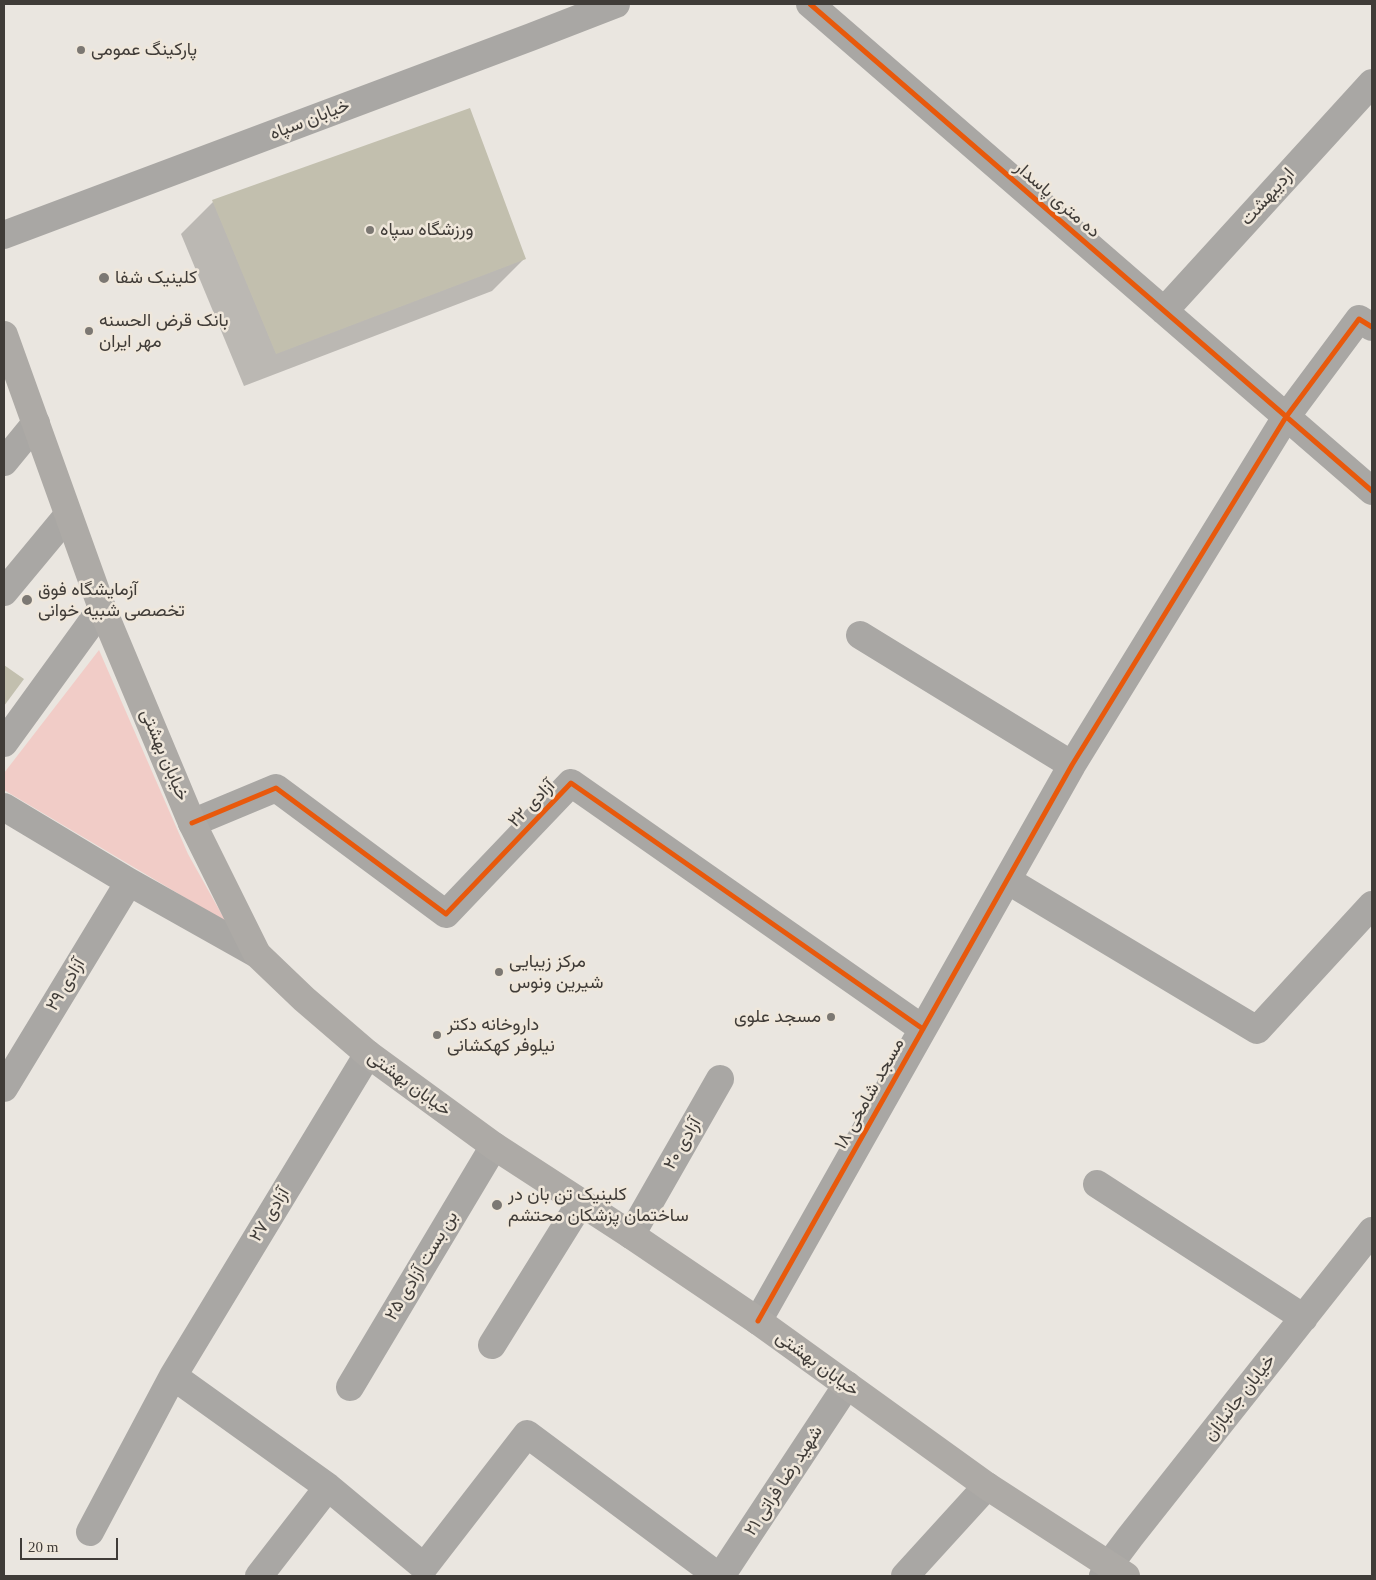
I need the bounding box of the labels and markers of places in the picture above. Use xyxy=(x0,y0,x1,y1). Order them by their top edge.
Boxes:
place label: پارکینگ عمومی xyxy=(91,39,197,61)
marker: پارکینگ عمومی xyxy=(75,44,87,56)
place label: ورزشگاه سپاه xyxy=(380,219,473,241)
marker: ورزشگاه سپاه xyxy=(364,224,376,236)
place label: کلینیک شفا xyxy=(115,267,197,289)
marker: کلینیک شفا xyxy=(97,271,111,285)
place label: بانک قرض الحسنه مهر ایران xyxy=(99,310,229,352)
marker: بانک قرض الحسنه مهر ایران xyxy=(83,325,95,337)
place label: آزمایشگاه فوق تخصصی شبیه خوانی xyxy=(38,579,185,622)
marker: آزمایشگاه فوق تخصصی شبیه خوانی xyxy=(20,593,34,607)
place label: مرکز زیبایی شیرین ونوس xyxy=(509,951,603,994)
marker: مرکز زیبایی شیرین ونوس xyxy=(493,966,505,978)
place label: مسجد علوی xyxy=(734,1006,821,1028)
marker: مسجد علوی xyxy=(825,1011,837,1023)
place label: داروخانه دکتر نیلوفر کهکشانی xyxy=(447,1014,555,1056)
marker: داروخانه دکتر نیلوفر کهکشانی xyxy=(431,1029,443,1041)
place label: کلینیک تن بان در ساختمان پزشکان محتشم xyxy=(508,1184,689,1226)
marker: کلینیک تن بان در ساختمان پزشکان محتشم xyxy=(490,1198,504,1212)

